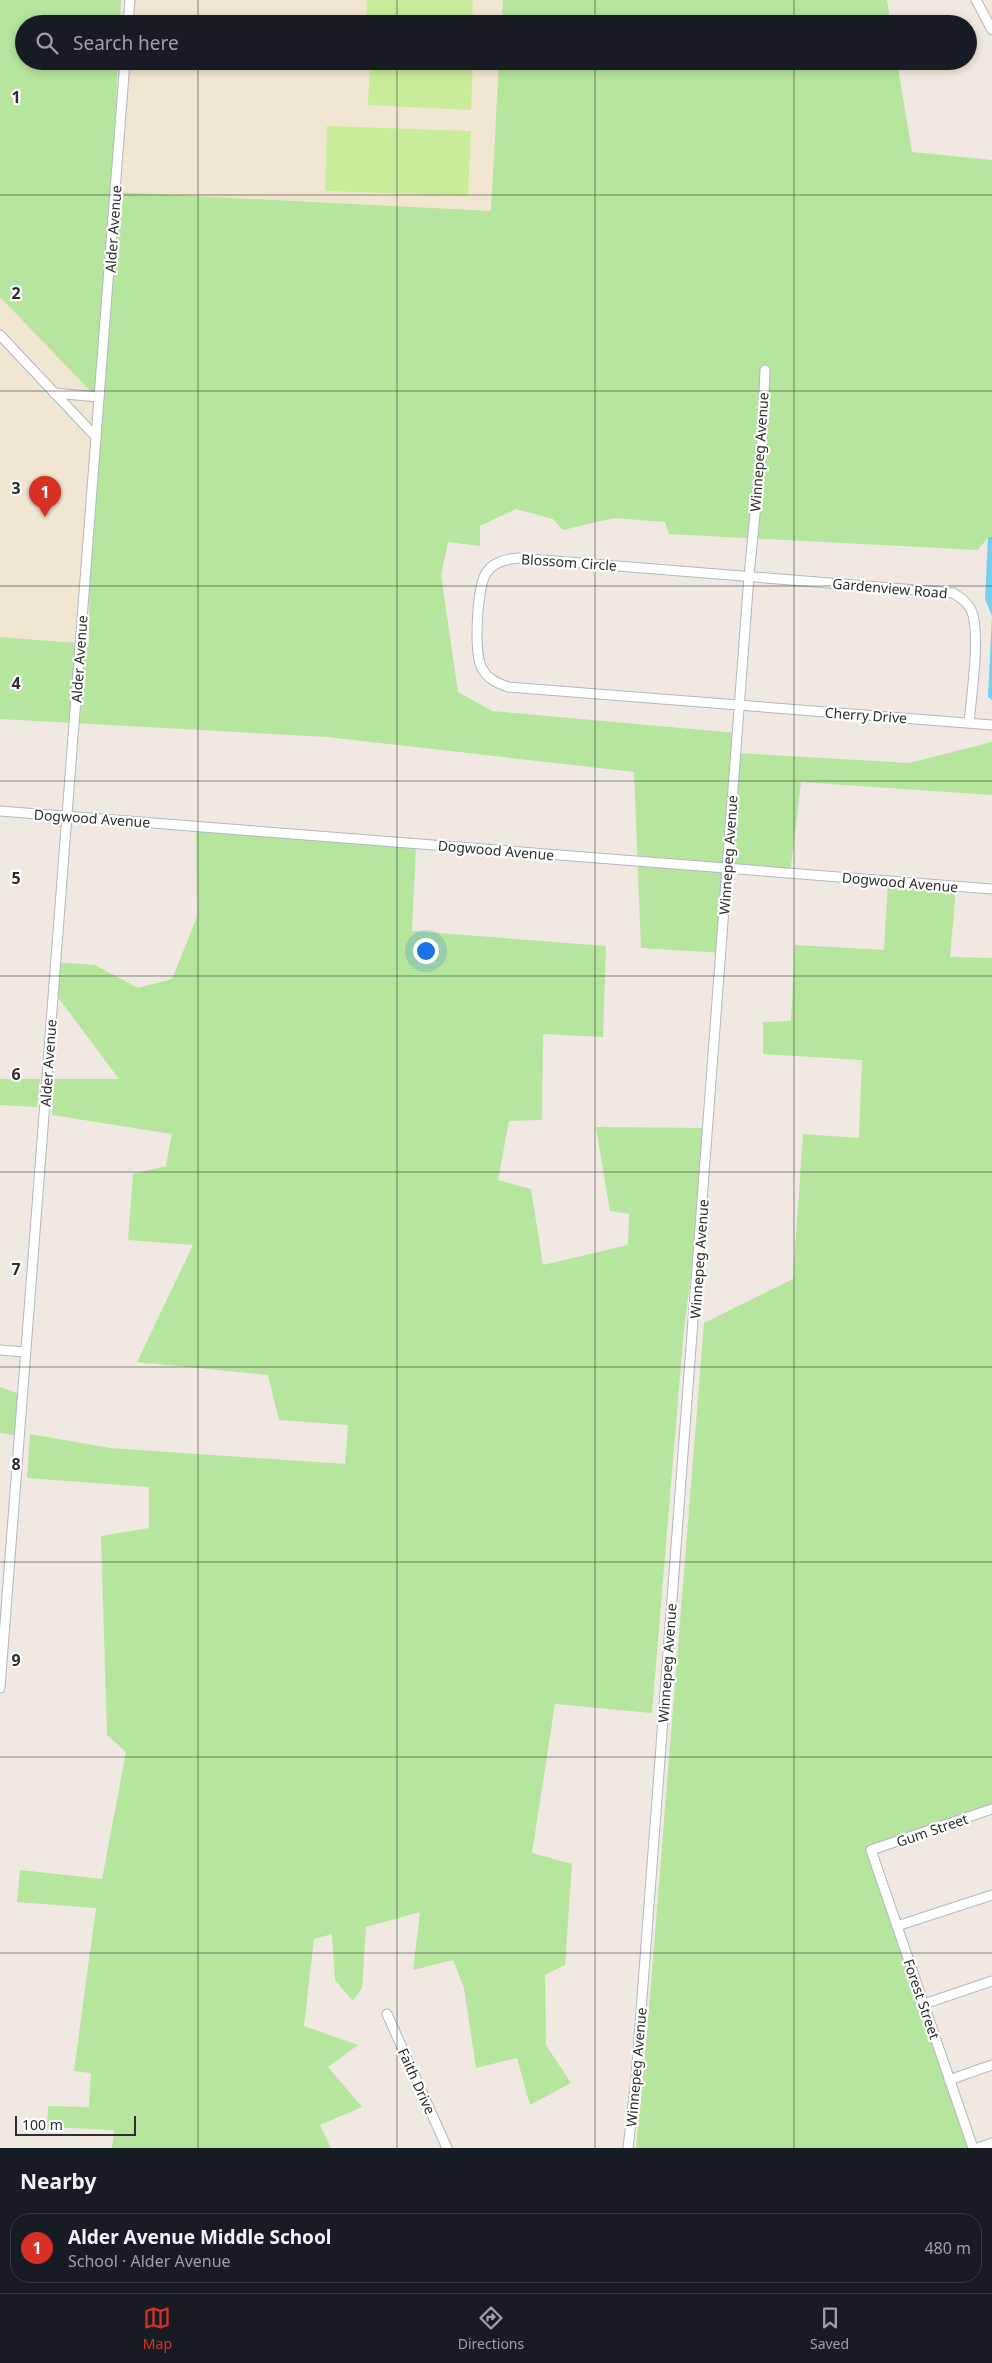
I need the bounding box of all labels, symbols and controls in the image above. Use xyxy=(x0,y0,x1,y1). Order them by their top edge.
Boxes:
search box xyxy=(15,15,977,70)
icon: search xyxy=(33,29,61,57)
text: Search here xyxy=(73,30,179,56)
text: 1 xyxy=(11,86,21,108)
street label: Alder Avenue xyxy=(100,185,126,273)
text: 2 xyxy=(11,282,21,304)
street label: Winnepeg Avenue xyxy=(745,392,773,512)
pin: 1 xyxy=(29,476,61,517)
text: 3 xyxy=(11,477,21,499)
street label: Blossom Circle xyxy=(520,549,618,575)
street label: Gardenview Road xyxy=(832,574,948,602)
street label: Alder Avenue xyxy=(66,615,92,703)
text: 4 xyxy=(11,672,21,694)
street label: Cherry Drive xyxy=(824,703,908,727)
street label: Winnepeg Avenue xyxy=(714,795,742,915)
street label: Dogwood Avenue xyxy=(33,804,151,832)
street label: Dogwood Avenue xyxy=(437,835,555,865)
text: 5 xyxy=(11,867,21,889)
street label: Dogwood Avenue xyxy=(841,867,959,897)
your location xyxy=(413,938,439,964)
street label: Alder Avenue xyxy=(35,1019,61,1107)
text: 6 xyxy=(11,1063,21,1085)
street label: Winnepeg Avenue xyxy=(685,1199,713,1319)
text: 7 xyxy=(11,1258,21,1280)
text: 8 xyxy=(11,1453,21,1475)
street label: Winnepeg Avenue xyxy=(653,1603,681,1723)
text: 9 xyxy=(11,1649,21,1671)
street label: Gum Street xyxy=(894,1809,970,1851)
street label: Forest Street xyxy=(899,1956,945,2042)
street label: Winnepeg Avenue xyxy=(621,2006,651,2127)
street label: Faith Drive xyxy=(394,2045,440,2117)
scale bar xyxy=(15,2113,136,2136)
text: 100 m xyxy=(22,2115,63,2134)
text: Nearby xyxy=(20,2167,96,2195)
text: Alder Avenue Middle School xyxy=(68,2224,332,2250)
text: 1 xyxy=(32,2237,42,2259)
text: 480 m xyxy=(924,2237,971,2259)
text: School · Alder Avenue xyxy=(68,2250,231,2272)
tab: Map xyxy=(143,2304,172,2353)
tab: Directions xyxy=(458,2304,524,2353)
tab: Saved xyxy=(810,2304,849,2353)

